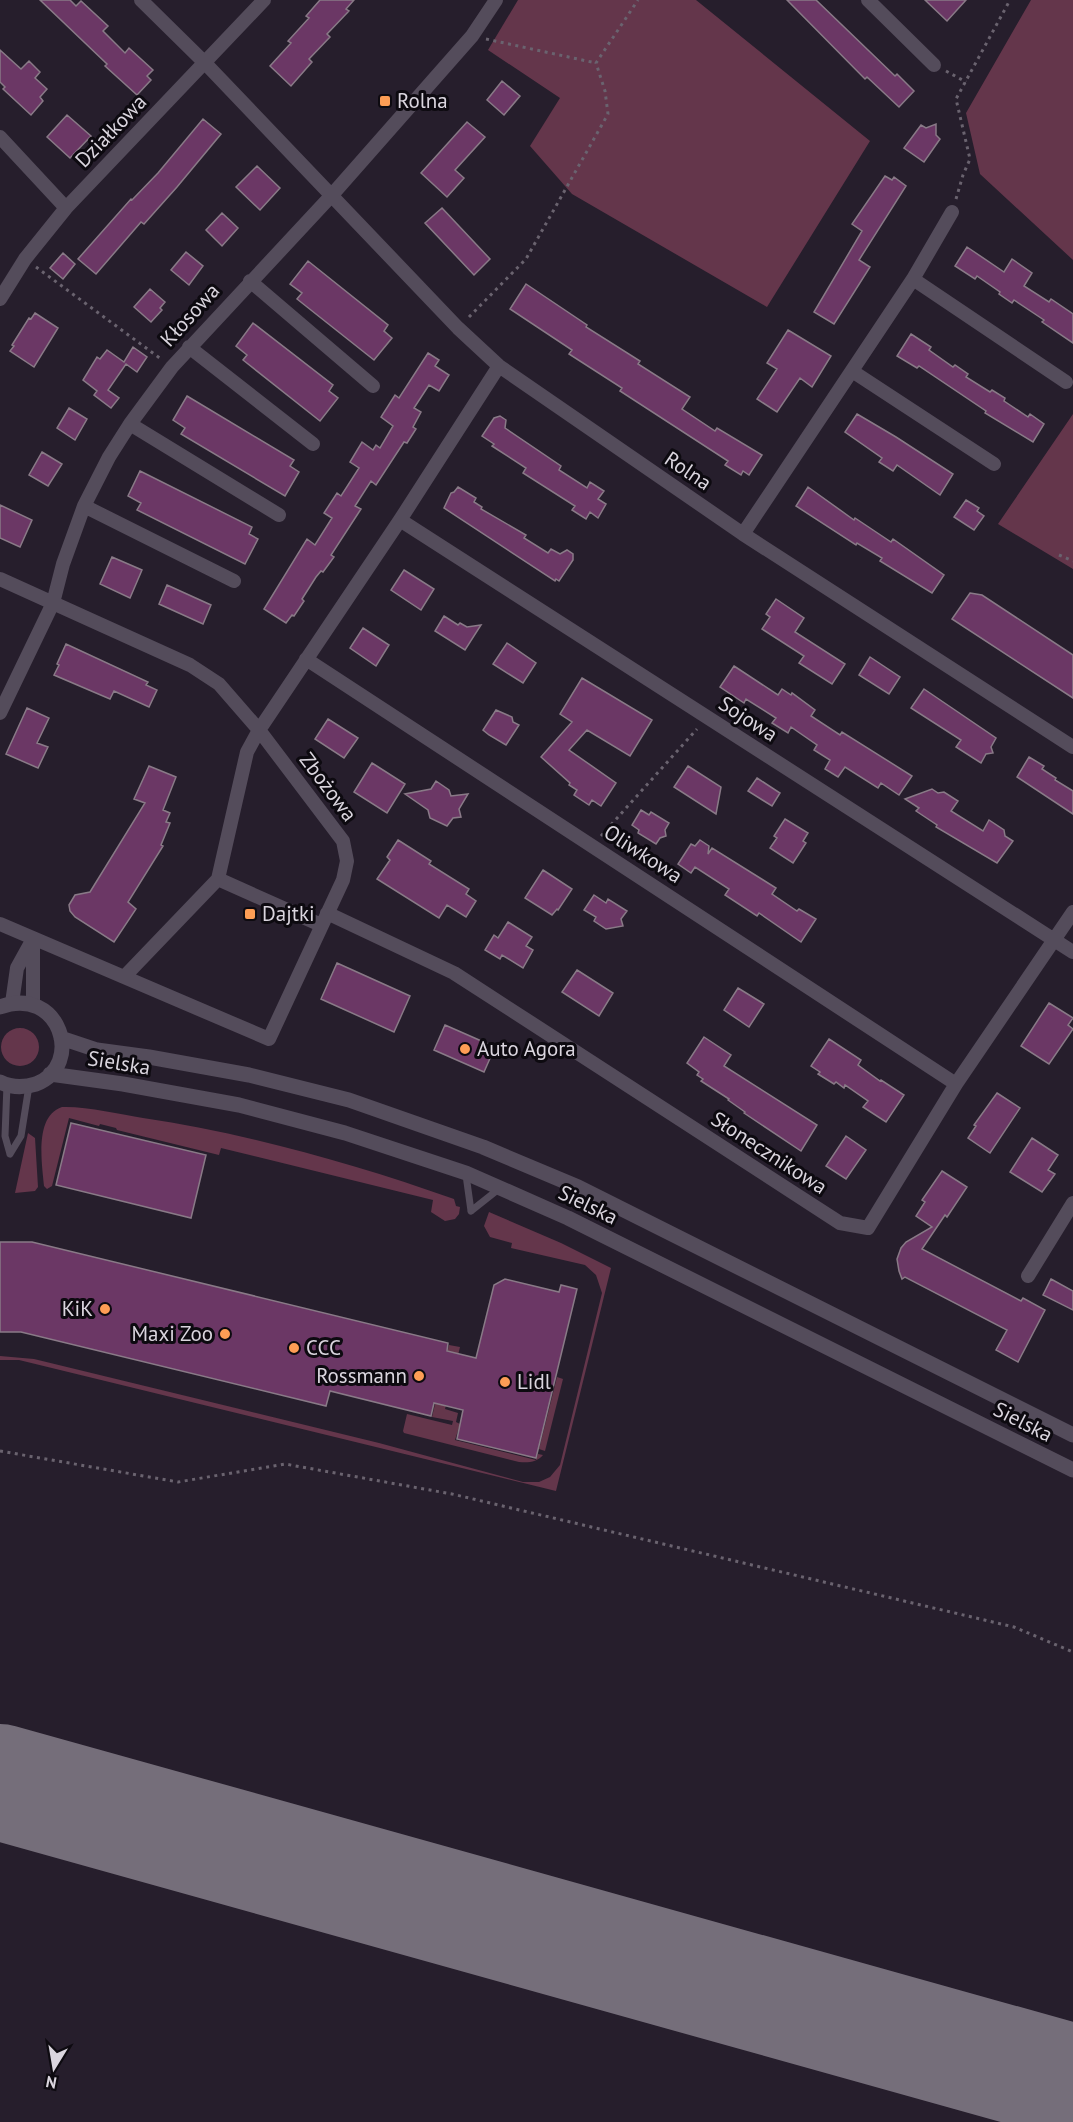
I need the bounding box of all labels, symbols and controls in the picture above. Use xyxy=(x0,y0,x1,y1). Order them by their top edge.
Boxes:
place label: Rolna xyxy=(397,87,448,114)
street label: Działkowa xyxy=(69,88,152,173)
marker: Rolna xyxy=(378,94,392,108)
street label: Kłosowa xyxy=(154,277,225,352)
street label: Rolna xyxy=(660,445,717,496)
street label: Sojowa xyxy=(714,690,783,748)
street label: Zbożowa xyxy=(294,747,363,827)
street label: Oliwkowa xyxy=(599,818,688,889)
place label: Dajtki xyxy=(262,900,315,927)
marker: Dajtki xyxy=(243,907,257,921)
place label: Auto Agora xyxy=(477,1035,576,1062)
marker: Auto Agora xyxy=(458,1042,472,1056)
street label: Sielska xyxy=(86,1044,152,1081)
street label: Słonecznikowa xyxy=(706,1105,832,1200)
street label: Sielska xyxy=(554,1179,622,1230)
place label: KiK xyxy=(62,1295,93,1322)
marker: KiK xyxy=(98,1302,112,1316)
place label: Maxi Zoo xyxy=(131,1320,213,1347)
marker: Maxi Zoo xyxy=(218,1327,232,1341)
place label: CCC xyxy=(306,1334,341,1361)
marker: CCC xyxy=(287,1341,301,1355)
place label: Rossmann xyxy=(316,1362,407,1389)
place label: Lidl xyxy=(517,1368,551,1395)
marker: Rossmann xyxy=(412,1369,426,1383)
marker: Lidl xyxy=(498,1375,512,1389)
street label: Sielska xyxy=(989,1395,1057,1448)
north arrow xyxy=(24,2038,84,2098)
text: N xyxy=(44,2072,58,2094)

